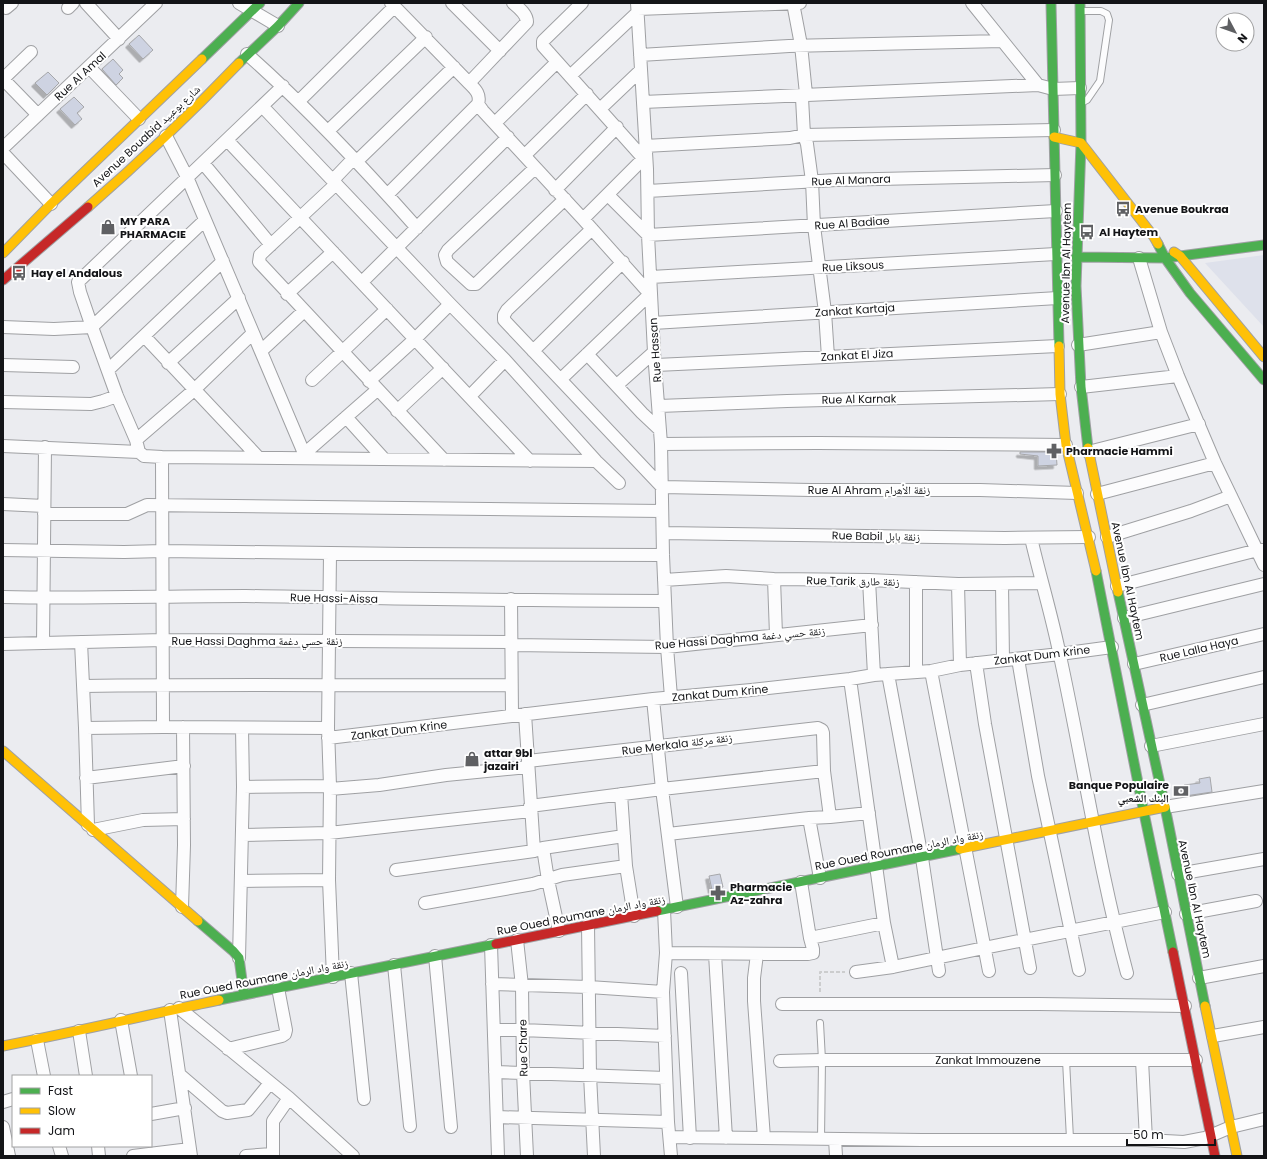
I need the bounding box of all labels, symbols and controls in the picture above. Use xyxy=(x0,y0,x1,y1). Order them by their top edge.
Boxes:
north arrow xyxy=(1215,12,1255,52)
text: N xyxy=(1234,30,1251,47)
street label: Rue Al Amal xyxy=(51,48,109,104)
street label: Avenue Bouabid شارع بوعبيد xyxy=(88,81,204,191)
street label: Rue Al Manara xyxy=(811,171,891,189)
bus stop icon: Avenue Boukraa xyxy=(1114,200,1132,218)
place label: Avenue Boukraa xyxy=(1135,201,1229,217)
street label: Avenue Ibn Al Haytem xyxy=(1057,202,1075,324)
street label: Rue Al Badiae xyxy=(814,212,890,234)
place label: MY PARA PHARMACIE xyxy=(120,213,186,242)
shop icon: MY PARA PHARMACIE xyxy=(99,218,117,236)
bus stop icon: Al Haytem xyxy=(1078,223,1096,241)
place label: Al Haytem xyxy=(1099,224,1158,240)
street label: Rue Liksous xyxy=(822,256,885,276)
bus stop icon: Hay el Andalous xyxy=(10,264,28,282)
place label: Hay el Andalous xyxy=(31,265,122,281)
street label: Zankat Kartaja xyxy=(814,299,896,321)
street label: Rue Hassan xyxy=(645,317,665,383)
street label: Zankat El Jiza xyxy=(820,345,894,365)
street label: Rue Al Karnak xyxy=(821,390,897,408)
pharmacy icon: Pharmacie Hammi xyxy=(1045,442,1063,460)
place label: Pharmacie Hammi xyxy=(1066,443,1173,459)
street label: Rue Al Ahram زنقة الأهرام xyxy=(808,482,930,498)
street label: Avenue Ibn Al Haytem xyxy=(1108,520,1148,642)
street label: Rue Babil زنقة بابل xyxy=(832,527,920,545)
street label: Rue Tarik زنقة طارق xyxy=(806,572,900,590)
street label: Rue Hassi-Aissa xyxy=(290,589,378,607)
street label: Rue Hassi Daghma زنقة حسي دغمة xyxy=(654,623,826,654)
street label: Rue Lalla Haya xyxy=(1158,632,1240,666)
street label: Rue Hassi Daghma زنقة حسي دغمة xyxy=(172,633,342,650)
street label: Zankat Dum Krine xyxy=(993,641,1091,669)
street label: Zankat Dum Krine xyxy=(671,681,769,705)
street label: Zankat Dum Krine xyxy=(350,716,448,744)
street label: Rue Merkala زنقة مركلة xyxy=(621,729,733,759)
place label: attar 9bl jazairi xyxy=(483,745,532,774)
shop icon: attar 9bl jazairi xyxy=(463,750,481,768)
place label: Banque Populaire البنك الشعبي xyxy=(1069,777,1169,807)
bank icon: Banque Populaire البنك الشعبي xyxy=(1172,782,1190,800)
street label: Rue Oued Roumane زنقة واد الرمان xyxy=(814,826,984,874)
street label: Avenue Ibn Al Haytem xyxy=(1175,838,1215,960)
place label: Pharmacie Az-zahra xyxy=(730,879,792,908)
pharmacy icon: Pharmacie Az-zahra xyxy=(709,884,727,902)
street label: Rue Oued Roumane زنقة واد الرمان xyxy=(496,891,666,939)
street label: Rue Oued Roumane زنقة واد الرمان xyxy=(179,955,349,1003)
street label: Rue Chare xyxy=(514,1019,531,1077)
street label: Zankat Immouzene xyxy=(935,1052,1041,1068)
legend xyxy=(12,1075,152,1147)
text: Fast xyxy=(48,1082,73,1099)
text: Slow xyxy=(48,1102,76,1119)
scale bar xyxy=(1127,1121,1215,1147)
text: Jam xyxy=(48,1122,75,1139)
text: 50 m xyxy=(1133,1126,1164,1143)

